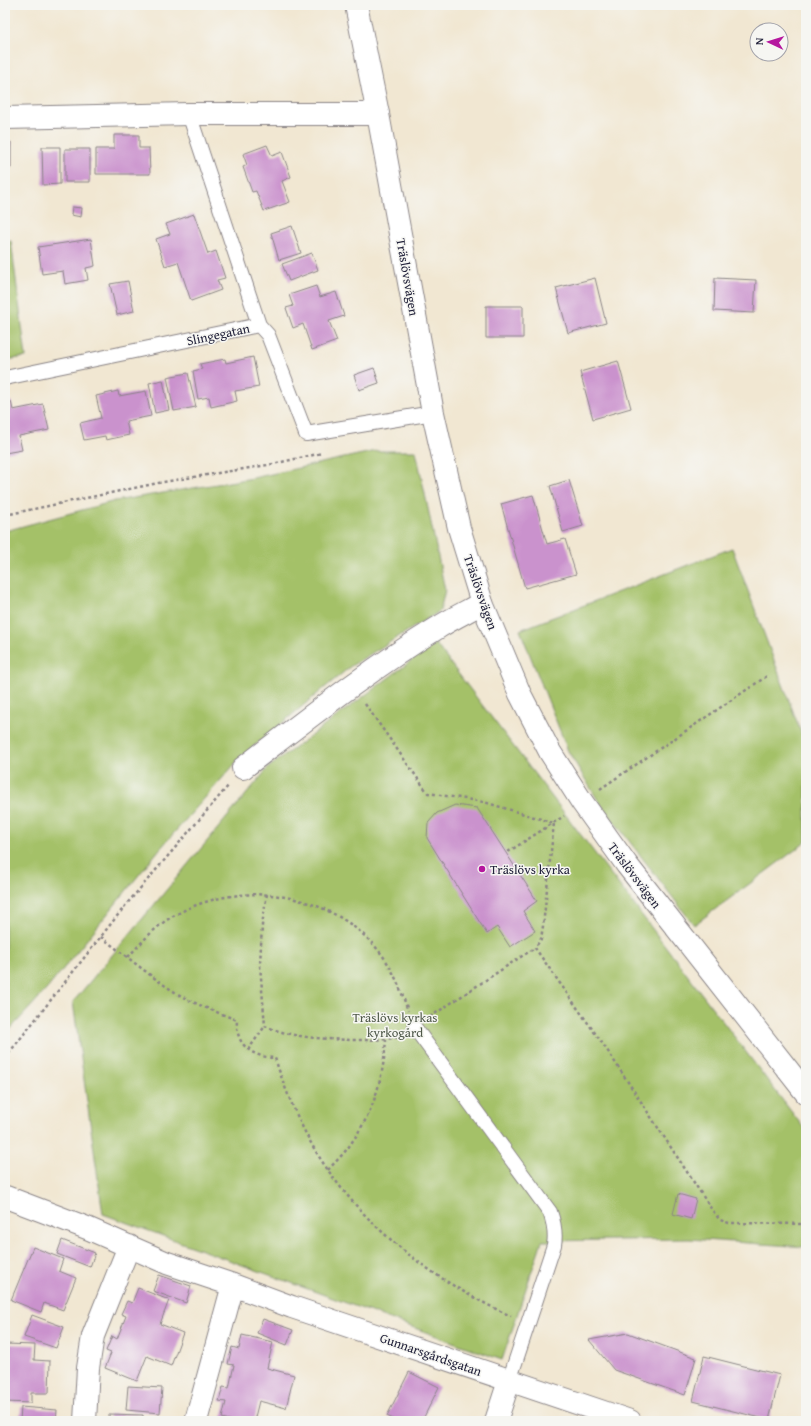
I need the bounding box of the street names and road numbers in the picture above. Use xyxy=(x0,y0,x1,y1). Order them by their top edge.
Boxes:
street label: Träslövsvägen xyxy=(391,237,424,318)
street label: Slingegatan xyxy=(185,318,252,350)
street label: Träslövsvägen xyxy=(459,552,502,633)
street label: Träslövsvägen xyxy=(603,838,666,913)
street label: Gunnarsgårdsgatan xyxy=(377,1328,485,1381)

